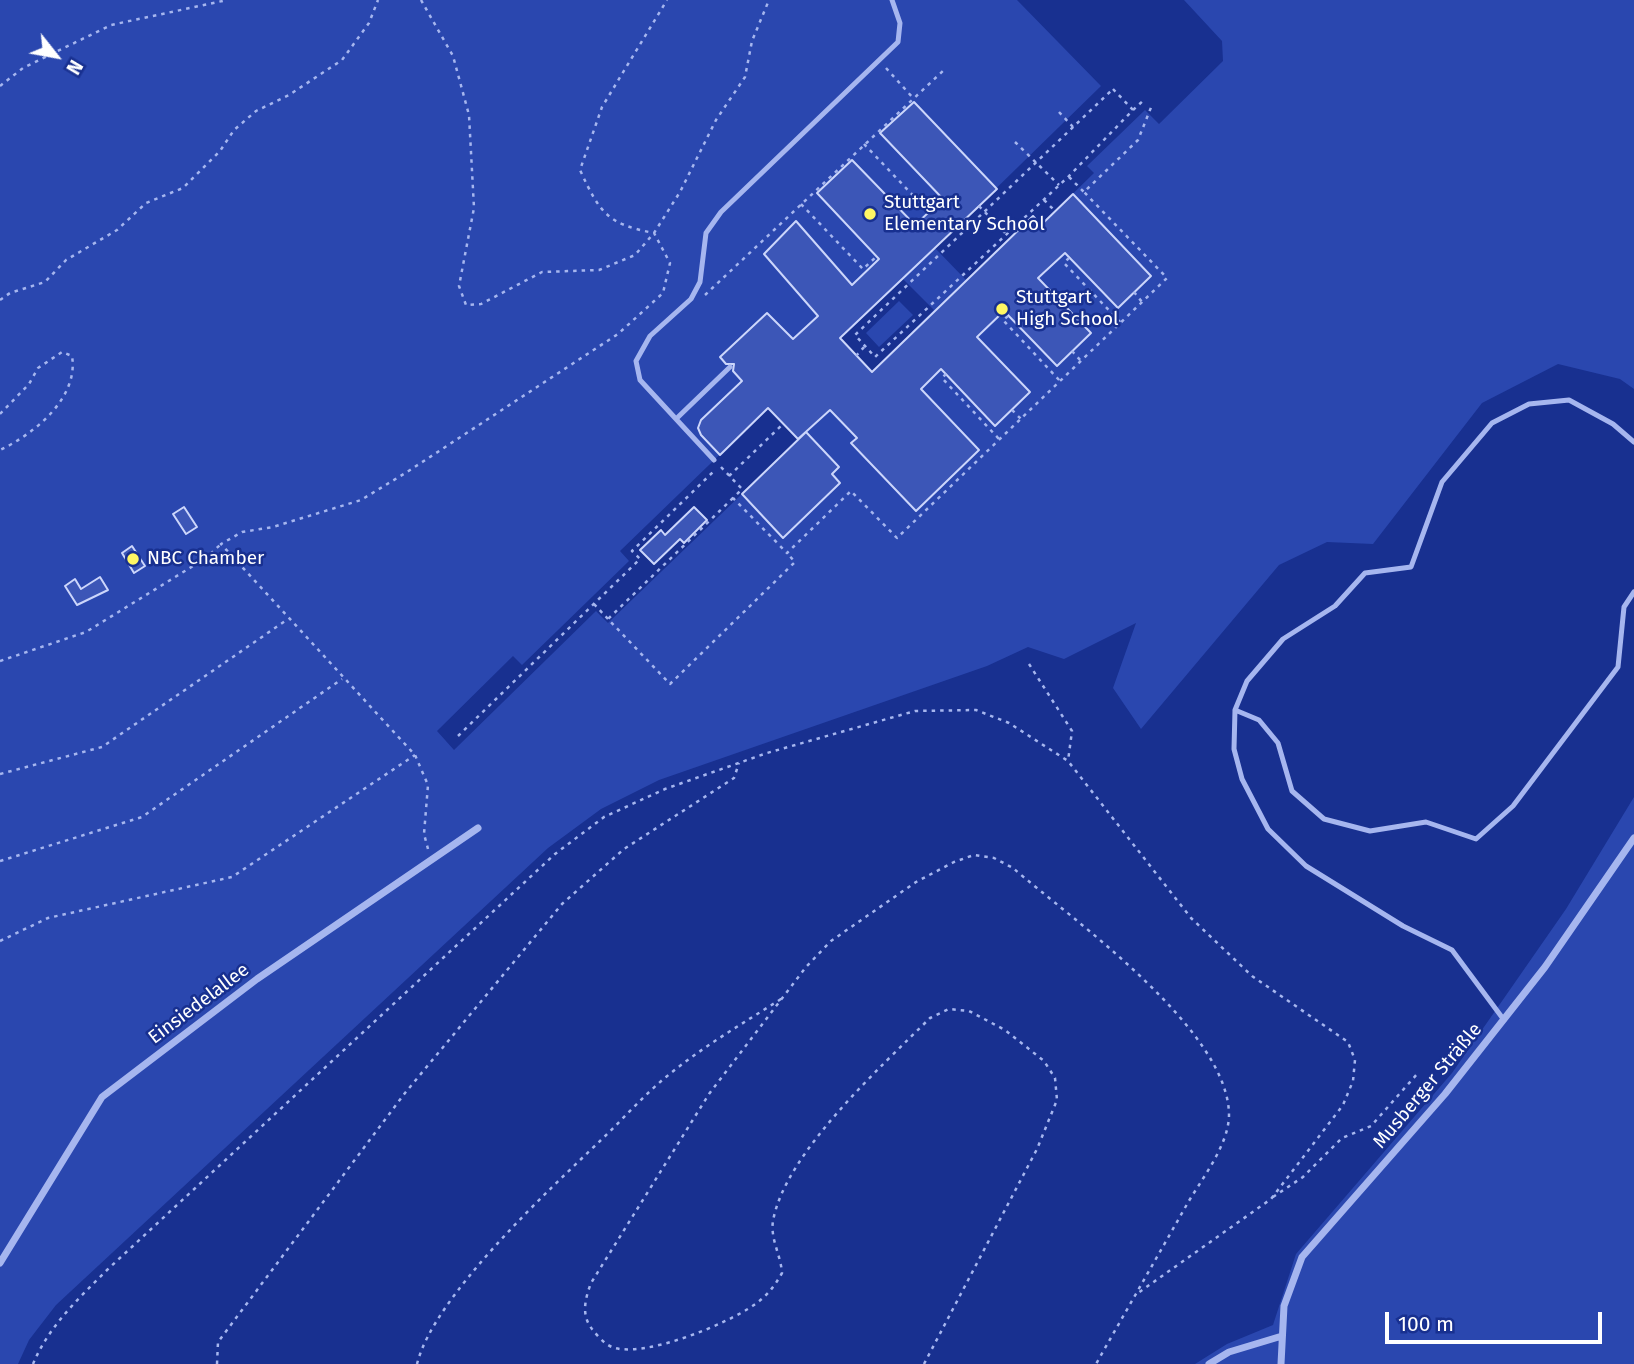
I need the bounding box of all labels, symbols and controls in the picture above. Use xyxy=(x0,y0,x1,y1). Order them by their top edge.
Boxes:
north arrow xyxy=(21,21,91,91)
text: N xyxy=(61,56,88,78)
place label: Stuttgart Elementary School xyxy=(884,192,1045,236)
marker: Stuttgart Elementary School xyxy=(862,206,878,222)
place label: Stuttgart High School xyxy=(1016,287,1119,331)
marker: Stuttgart High School xyxy=(994,301,1010,317)
place label: NBC Chamber xyxy=(147,548,264,570)
marker: NBC Chamber xyxy=(125,551,141,567)
street label: Einsiedelallee xyxy=(144,959,254,1049)
street label: Musberger Sträßle xyxy=(1369,1019,1487,1153)
scale bar xyxy=(1389,1298,1606,1342)
text: 100 m xyxy=(1398,1311,1454,1337)

